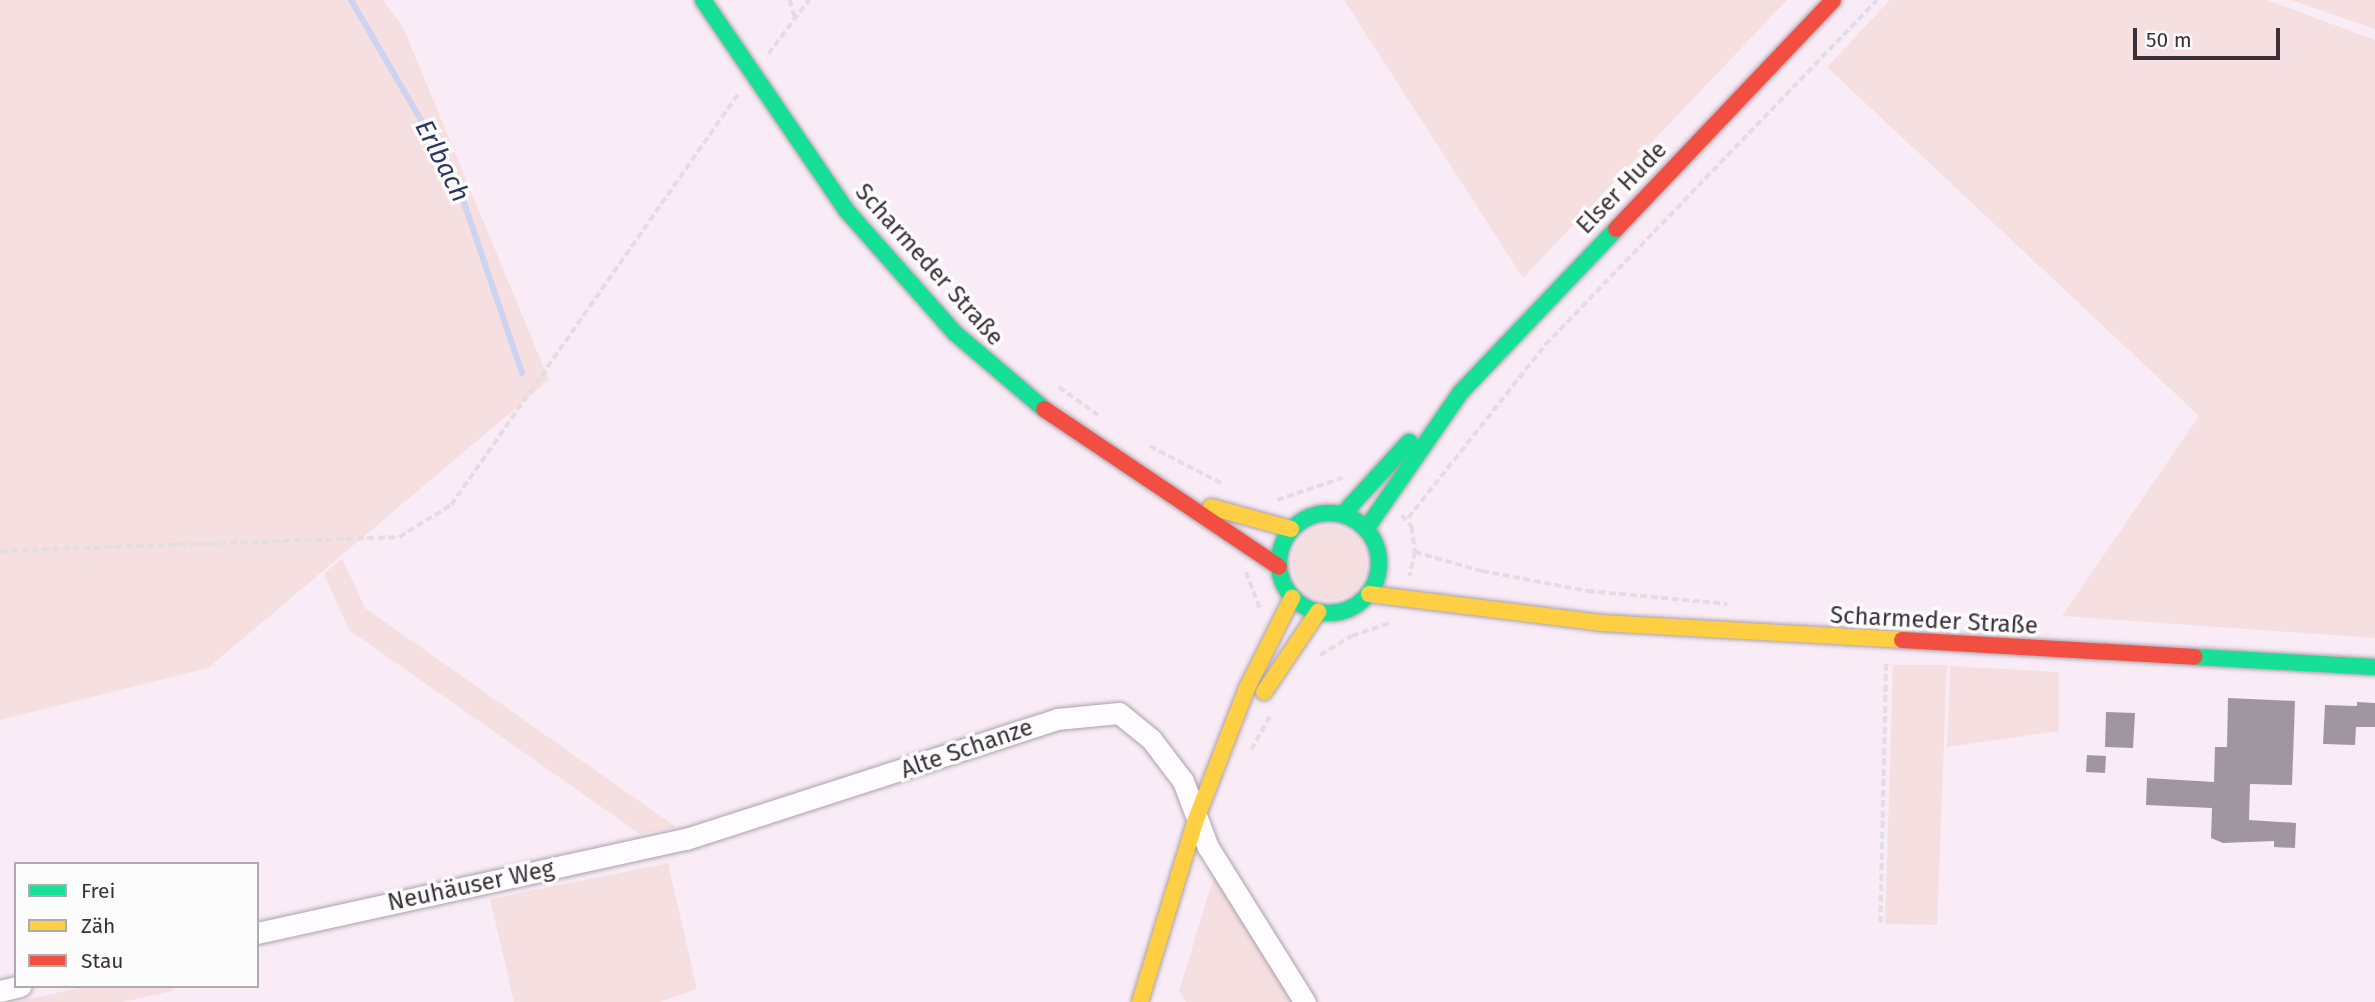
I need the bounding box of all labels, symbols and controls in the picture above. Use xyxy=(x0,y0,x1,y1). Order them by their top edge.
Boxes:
scale bar xyxy=(2137,14,2284,58)
text: 50 m xyxy=(2146,27,2192,53)
water label: Erlbach xyxy=(408,115,476,207)
street label: Elser Hude xyxy=(1571,136,1673,240)
street label: Scharmeder Straße xyxy=(849,178,1009,352)
street label: Scharmeder Straße xyxy=(1829,601,2039,641)
street label: Alte Schanze xyxy=(897,713,1037,785)
street label: Neuhäuser Weg xyxy=(385,854,557,918)
legend xyxy=(14,862,259,988)
text: Frei xyxy=(81,878,115,904)
text: Zäh xyxy=(81,913,115,939)
text: Stau xyxy=(81,948,124,974)

